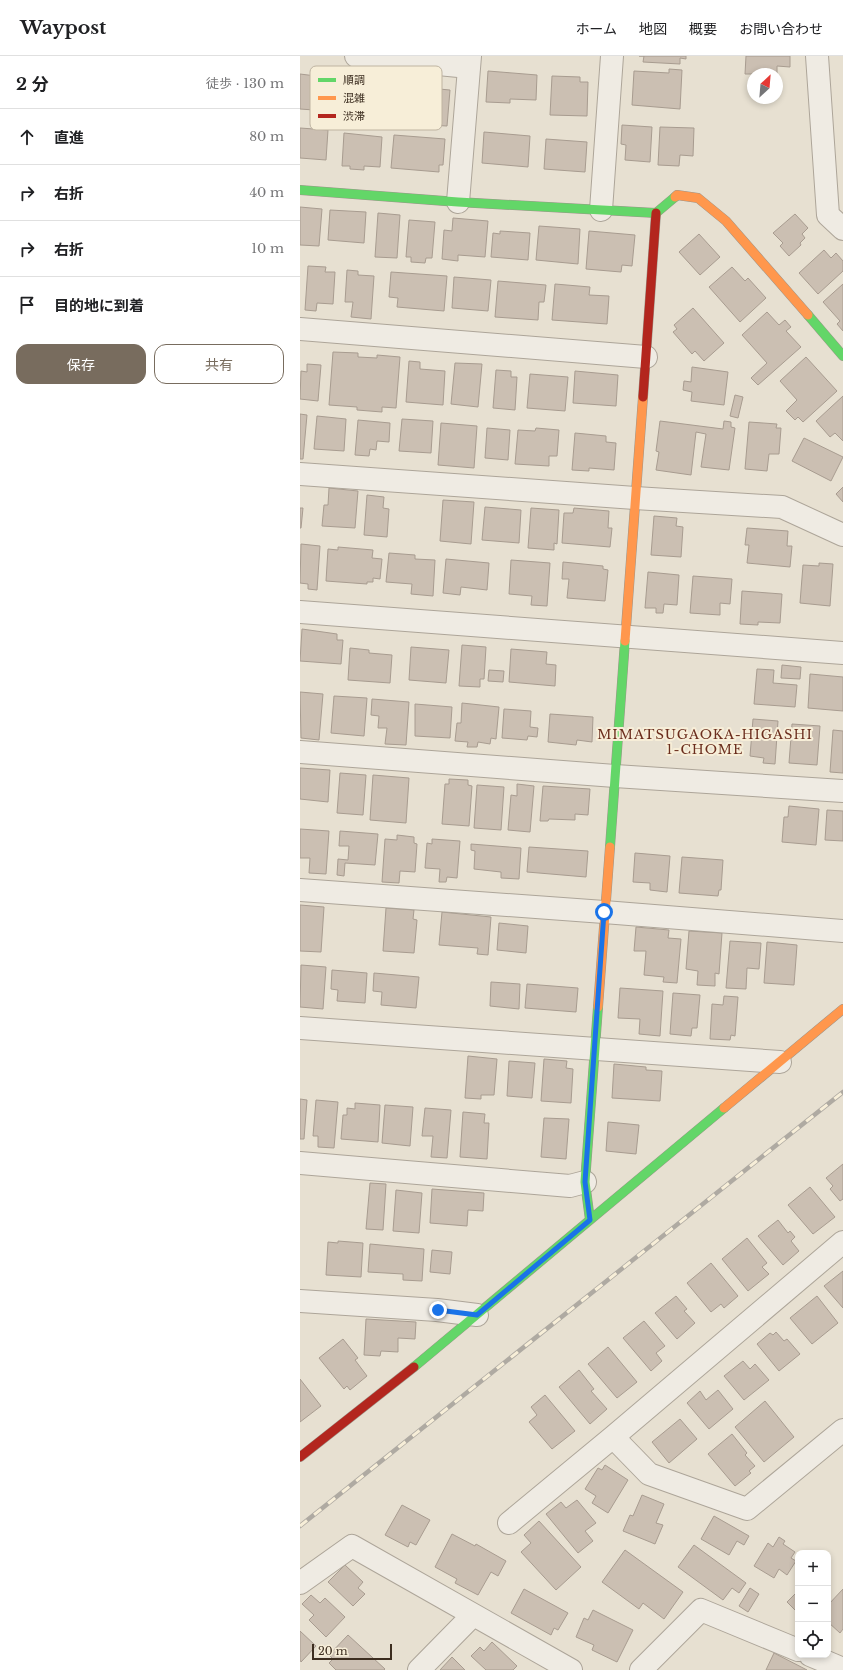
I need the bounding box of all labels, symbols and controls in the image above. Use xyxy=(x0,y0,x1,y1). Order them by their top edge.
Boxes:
text: Waypost xyxy=(20,16,106,39)
text: ホーム xyxy=(575,20,617,38)
text: 地図 xyxy=(639,20,667,38)
text: 概要 xyxy=(689,20,717,38)
text: お問い合わせ xyxy=(739,20,823,38)
legend xyxy=(310,66,442,130)
north arrow xyxy=(747,68,783,104)
text: 順調 xyxy=(343,73,365,87)
text: 2 分 xyxy=(16,74,49,95)
text: 徒歩 · 130 m xyxy=(206,75,284,92)
text: 混雑 xyxy=(343,91,365,105)
text: 渋滞 xyxy=(343,109,365,123)
icon: ahead xyxy=(16,126,38,148)
text: 直進 xyxy=(54,128,84,147)
text: 80 m xyxy=(249,128,284,145)
icon: right xyxy=(16,182,38,204)
text: 右折 xyxy=(54,184,84,203)
text: 40 m xyxy=(249,184,284,201)
icon: right xyxy=(16,238,38,260)
text: 右折 xyxy=(54,240,84,259)
text: 10 m xyxy=(251,240,284,257)
icon: arrive xyxy=(16,294,38,316)
text: 目的地に到着 xyxy=(54,296,144,315)
button: 保存 xyxy=(16,344,146,384)
button: 共有 xyxy=(154,344,284,384)
district label: MIMATSUGAOKA-HIGASHI 1-CHOME xyxy=(597,726,813,758)
route start xyxy=(595,903,613,921)
route end xyxy=(429,1301,447,1319)
map controls xyxy=(795,1550,831,1658)
button: + xyxy=(795,1550,831,1586)
button: − xyxy=(795,1586,831,1622)
button: locate xyxy=(795,1622,831,1658)
scale bar xyxy=(312,1642,392,1661)
text: 20 m xyxy=(318,1644,348,1658)

